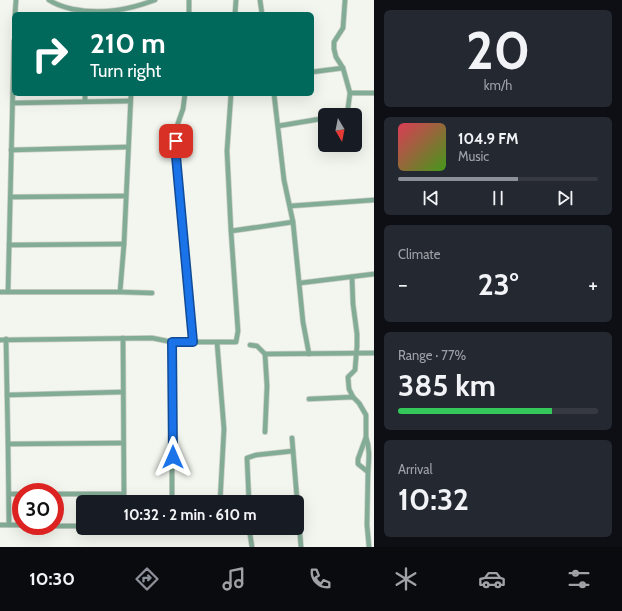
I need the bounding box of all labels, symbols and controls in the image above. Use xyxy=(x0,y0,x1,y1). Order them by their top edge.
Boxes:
text: 20 xyxy=(466,19,530,82)
text: 210 m xyxy=(90,26,166,60)
icon: right xyxy=(24,28,76,80)
text: Turn right xyxy=(90,60,161,82)
text: km/h xyxy=(484,77,512,93)
north arrow xyxy=(318,108,362,152)
map controls xyxy=(318,108,362,152)
pin xyxy=(159,124,193,158)
icon: arrive xyxy=(165,130,187,152)
text: 104.9 FM xyxy=(458,130,518,148)
text: Music xyxy=(458,148,489,164)
icon: previous xyxy=(420,187,442,209)
icon: pause xyxy=(487,187,509,209)
icon: next xyxy=(554,187,576,209)
text: Climate xyxy=(398,246,440,262)
text: 23° xyxy=(478,266,518,303)
text: − xyxy=(398,271,408,298)
text: + xyxy=(588,271,598,298)
text: Range · 77% xyxy=(398,347,466,363)
text: 385 km xyxy=(398,367,496,404)
position arrow xyxy=(152,436,194,478)
text: Arrival xyxy=(398,461,433,477)
text: 10:32 xyxy=(398,481,469,518)
speed limit sign: 30 xyxy=(12,483,64,535)
text: 10:32 · 2 min · 610 m xyxy=(123,506,257,524)
icon: directions xyxy=(133,565,161,593)
icon: music xyxy=(220,565,248,593)
icon: phone xyxy=(306,565,334,593)
icon: climate xyxy=(392,565,420,593)
icon: car xyxy=(478,565,506,593)
icon: filters xyxy=(565,565,593,593)
text: 10:30 xyxy=(29,568,75,590)

